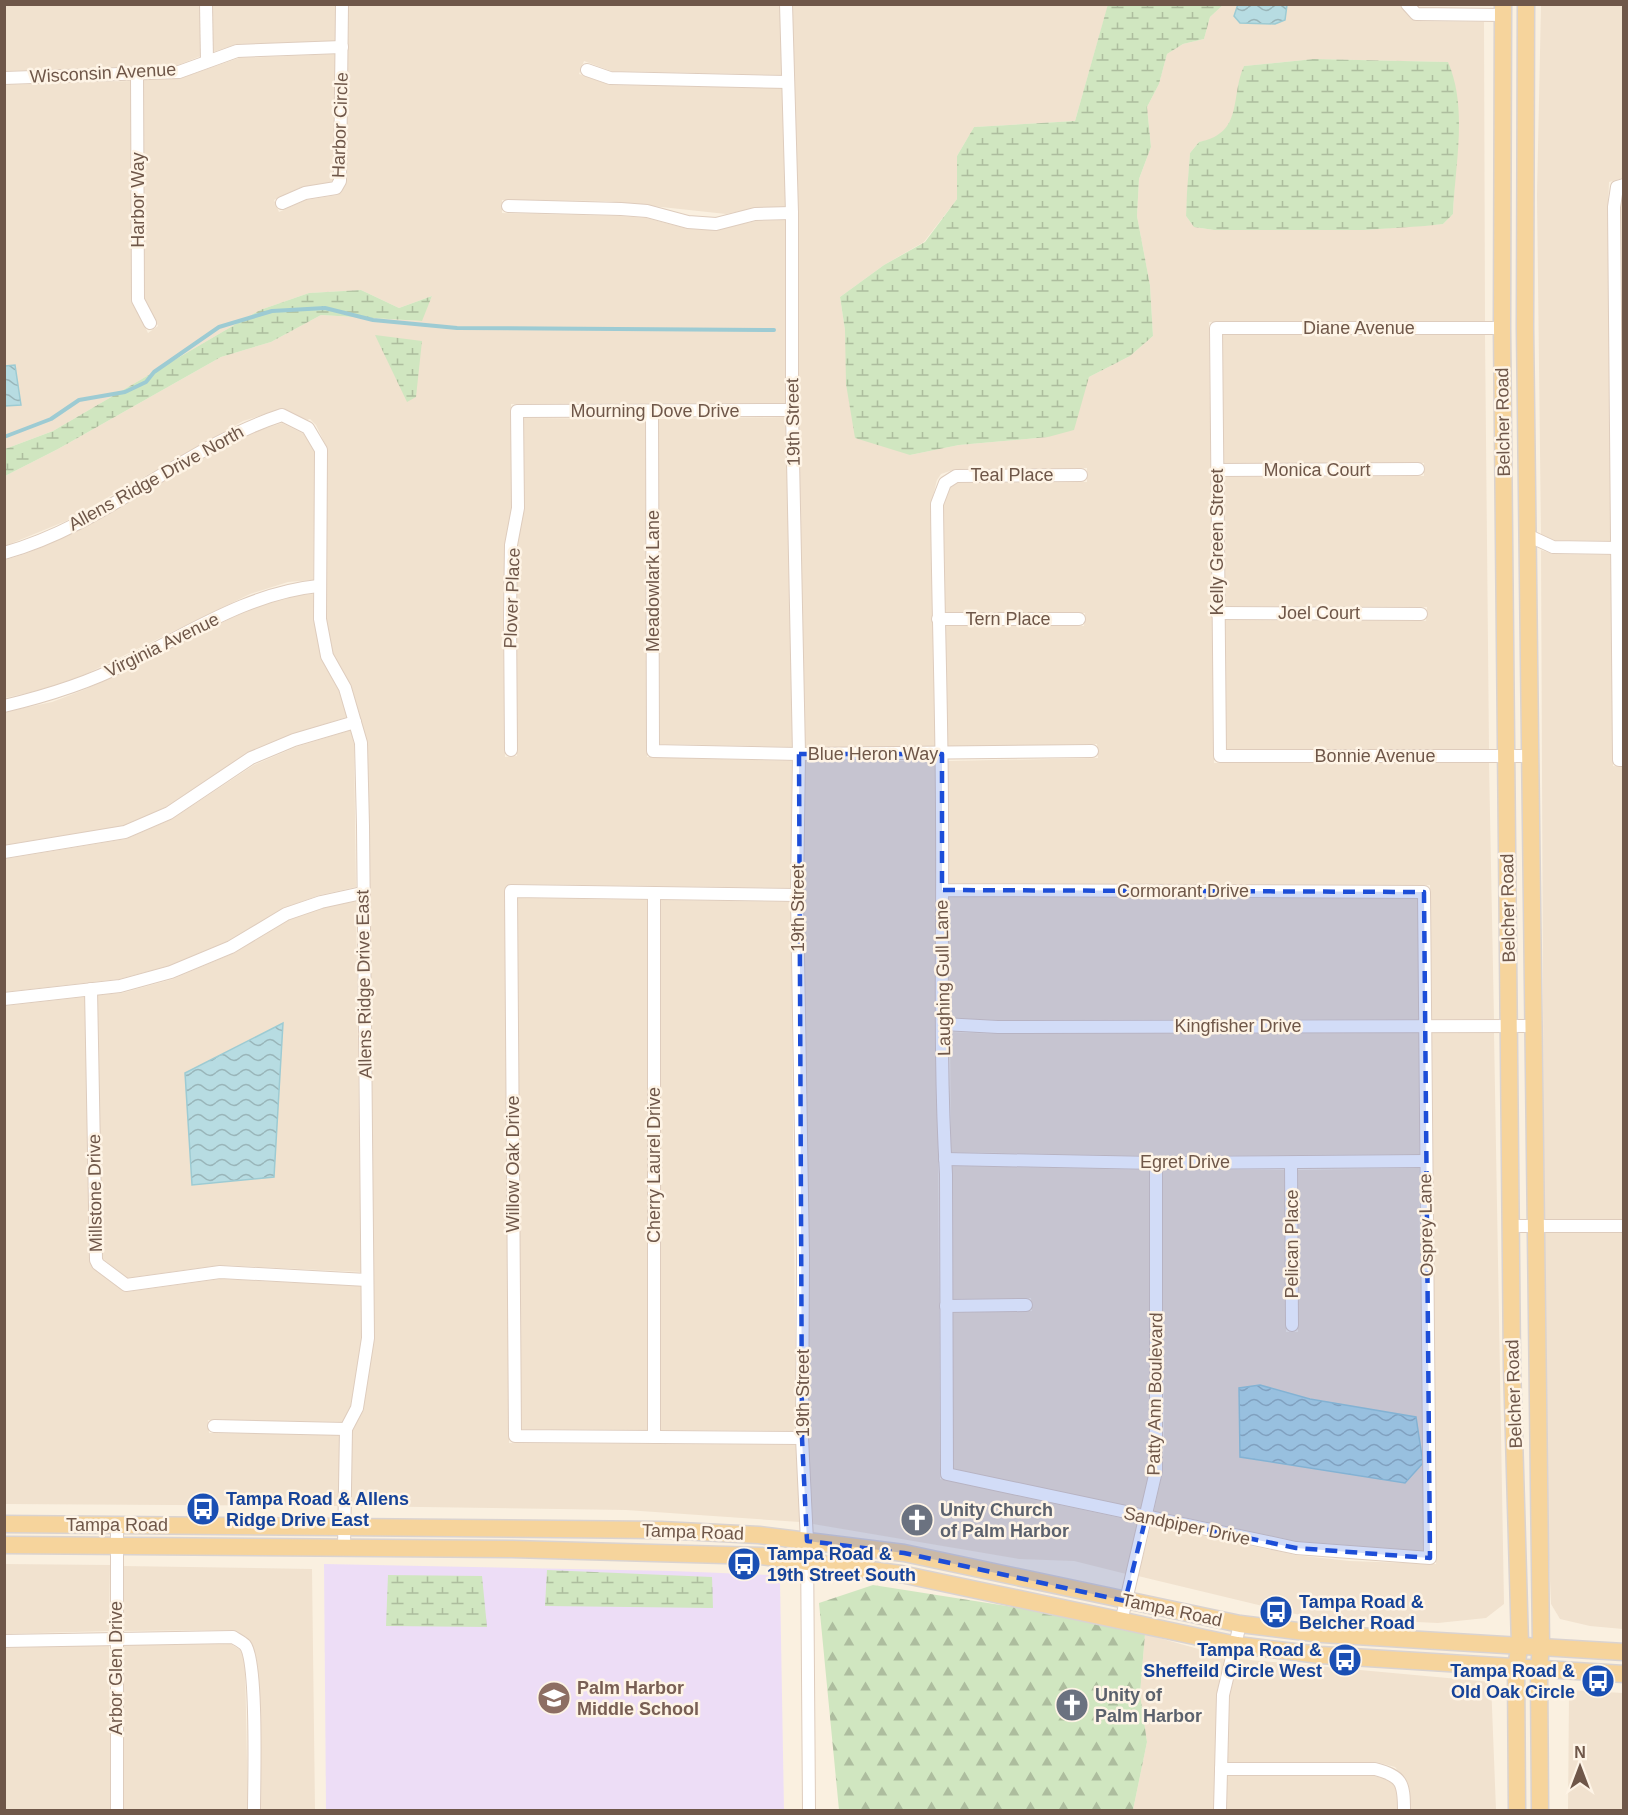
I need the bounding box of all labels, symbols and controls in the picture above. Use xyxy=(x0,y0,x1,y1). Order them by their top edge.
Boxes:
street label: Wisconsin Avenue xyxy=(29,59,177,87)
street label: Harbor Circle xyxy=(328,72,352,178)
street label: Harbor Way xyxy=(128,152,148,248)
street label: Diane Avenue xyxy=(1303,318,1415,338)
street label: Belcher Road xyxy=(1492,367,1514,477)
street label: 19th Street xyxy=(782,378,804,466)
street label: Mourning Dove Drive xyxy=(570,401,740,421)
street label: Allens Ridge Drive North xyxy=(65,421,247,535)
street label: Monica Court xyxy=(1263,460,1371,480)
street label: Teal Place xyxy=(970,465,1054,485)
street label: Kelly Green Street xyxy=(1207,468,1227,616)
street label: Meadowlark Lane xyxy=(643,510,663,652)
street label: Plover Place xyxy=(500,547,524,649)
street label: Joel Court xyxy=(1278,603,1360,623)
street label: Virginia Avenue xyxy=(102,609,222,681)
street label: Tern Place xyxy=(965,609,1051,629)
street label: Blue Heron Way xyxy=(808,744,938,764)
street label: Bonnie Avenue xyxy=(1315,746,1435,766)
street label: Belcher Road xyxy=(1497,853,1519,963)
street label: 19th Street xyxy=(788,864,808,952)
street label: Cormorant Drive xyxy=(1117,881,1249,901)
street label: Allens Ridge Drive East xyxy=(352,889,376,1079)
street label: Laughing Gull Lane xyxy=(932,900,954,1056)
street label: Kingfisher Drive xyxy=(1174,1016,1302,1036)
street label: Cherry Laurel Drive xyxy=(644,1087,664,1243)
street label: Willow Oak Drive xyxy=(503,1095,523,1233)
street label: Millstone Drive xyxy=(84,1134,106,1252)
street label: Egret Drive xyxy=(1140,1152,1230,1172)
street label: Osprey Lane xyxy=(1415,1173,1437,1277)
street label: Pelican Place xyxy=(1282,1189,1302,1299)
street label: Patty Ann Boulevard xyxy=(1144,1312,1166,1476)
street label: Belcher Road xyxy=(1502,1339,1526,1449)
street label: 19th Street xyxy=(793,1349,813,1437)
place label: Tampa Road & Allens Ridge Drive East xyxy=(226,1489,409,1530)
bus stop icon: Tampa Road & Allens Ridge Drive East xyxy=(185,1491,221,1527)
place label: Unity Church of Palm Harbor xyxy=(940,1500,1069,1541)
church icon: Unity Church of Palm Harbor xyxy=(899,1502,935,1538)
street label: Sandpiper Drive xyxy=(1122,1503,1252,1549)
street label: Tampa Road xyxy=(66,1515,168,1535)
street label: Tampa Road xyxy=(642,1520,744,1544)
place label: Tampa Road & 19th Street South xyxy=(767,1544,916,1585)
bus stop icon: Tampa Road & 19th Street South xyxy=(726,1546,762,1582)
street label: Tampa Road xyxy=(1120,1590,1224,1630)
place label: Tampa Road & Belcher Road xyxy=(1299,1592,1424,1633)
bus stop icon: Tampa Road & Belcher Road xyxy=(1258,1594,1294,1630)
street label: Arbor Glen Drive xyxy=(106,1601,126,1735)
place label: Tampa Road & Sheffeild Circle West xyxy=(1143,1640,1322,1681)
bus stop icon: Tampa Road & Sheffeild Circle West xyxy=(1327,1642,1363,1678)
place label: Tampa Road & Old Oak Circle xyxy=(1450,1661,1575,1702)
bus stop icon: Tampa Road & Old Oak Circle xyxy=(1580,1663,1616,1699)
place label: Palm Harbor Middle School xyxy=(577,1678,699,1719)
school or university icon: Palm Harbor Middle School xyxy=(536,1680,572,1716)
place label: Unity of Palm Harbor xyxy=(1095,1685,1202,1726)
church icon: Unity of Palm Harbor xyxy=(1054,1687,1090,1723)
north arrow xyxy=(1550,1737,1610,1797)
text: N xyxy=(1574,1744,1586,1761)

